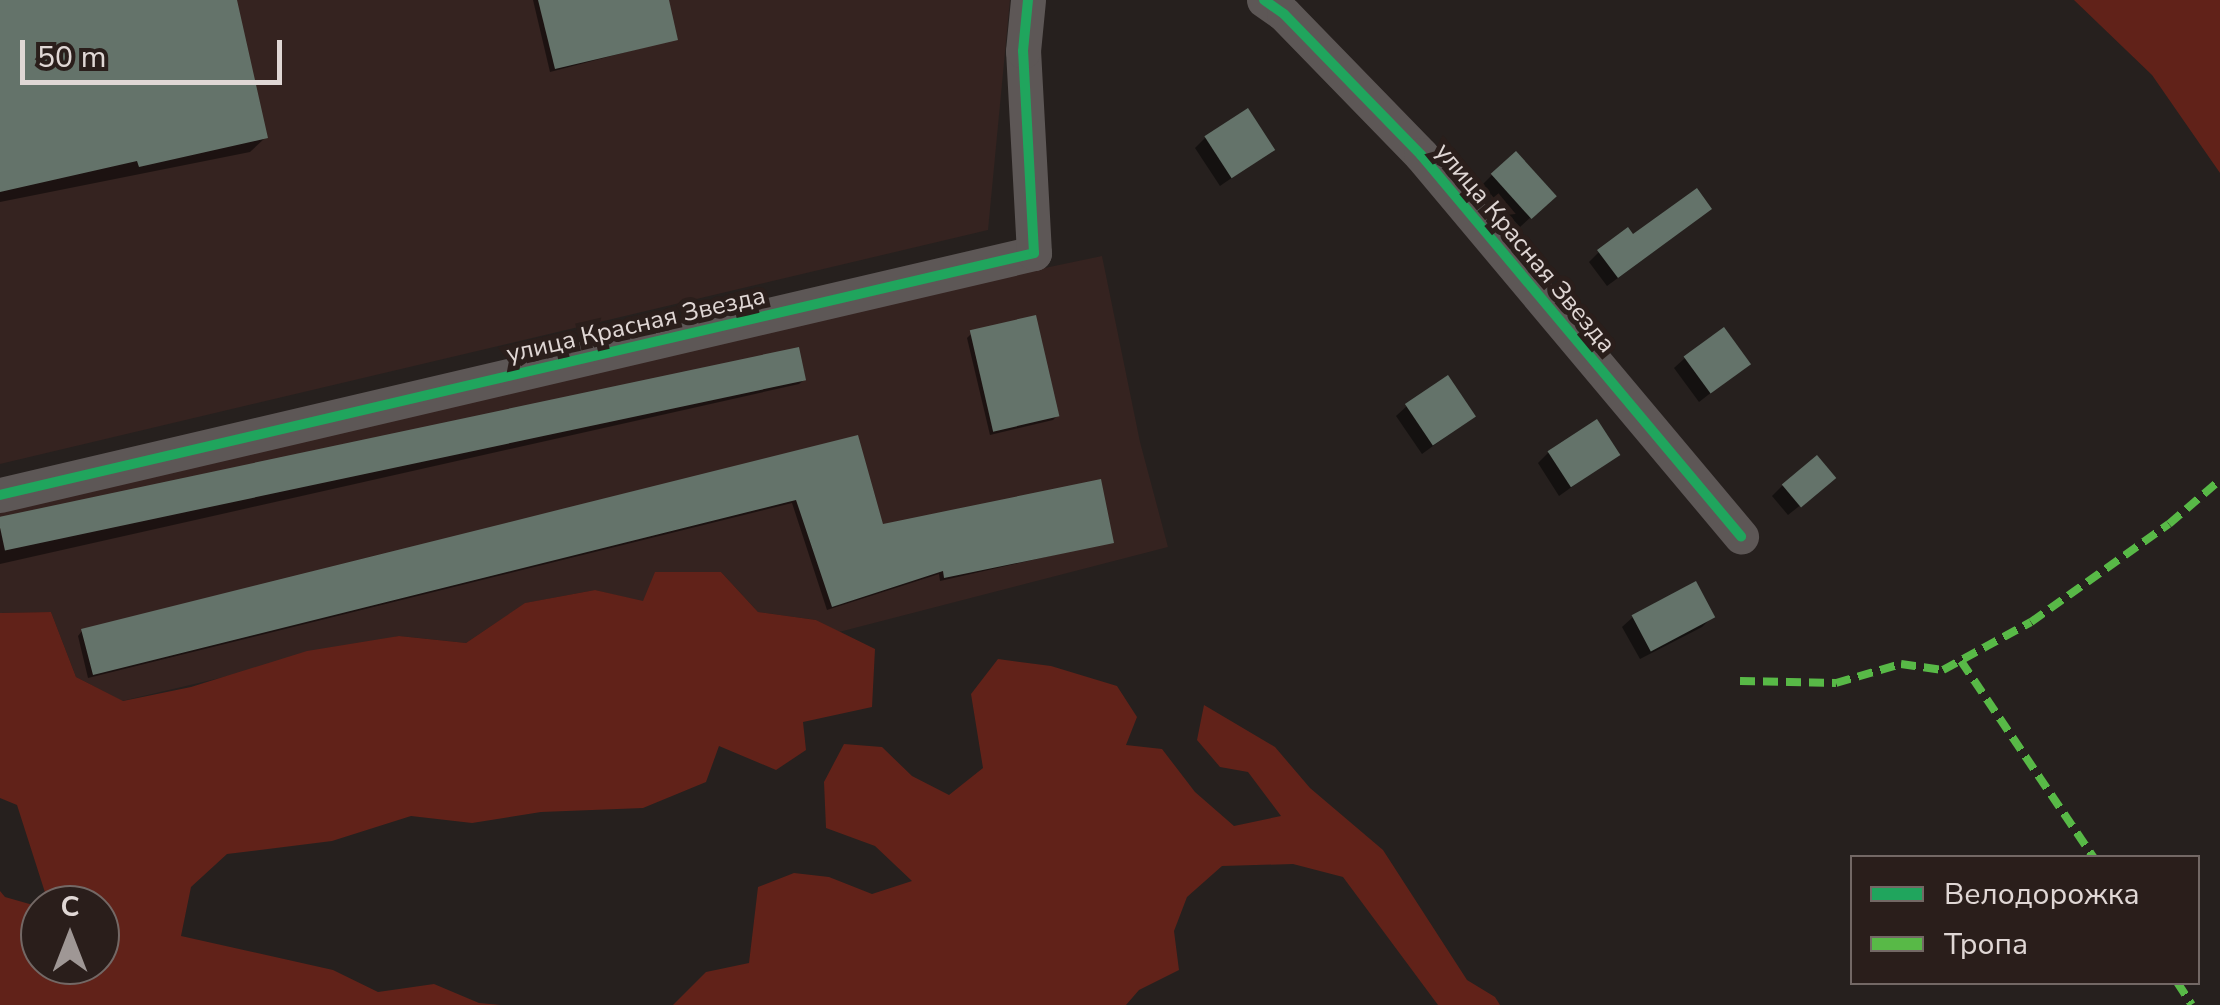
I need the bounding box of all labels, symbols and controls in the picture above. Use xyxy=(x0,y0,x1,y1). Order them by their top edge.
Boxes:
scale bar xyxy=(25,20,288,82)
text: 50 m xyxy=(37,37,106,78)
street label: улица Красная Звезда xyxy=(1428,137,1622,359)
street label: улица Красная Звезда xyxy=(504,281,768,369)
legend xyxy=(1850,855,2200,985)
text: Велодорожка xyxy=(1944,874,2140,915)
north arrow xyxy=(20,885,120,985)
text: С xyxy=(60,888,80,926)
text: Тропа xyxy=(1944,924,2028,965)

